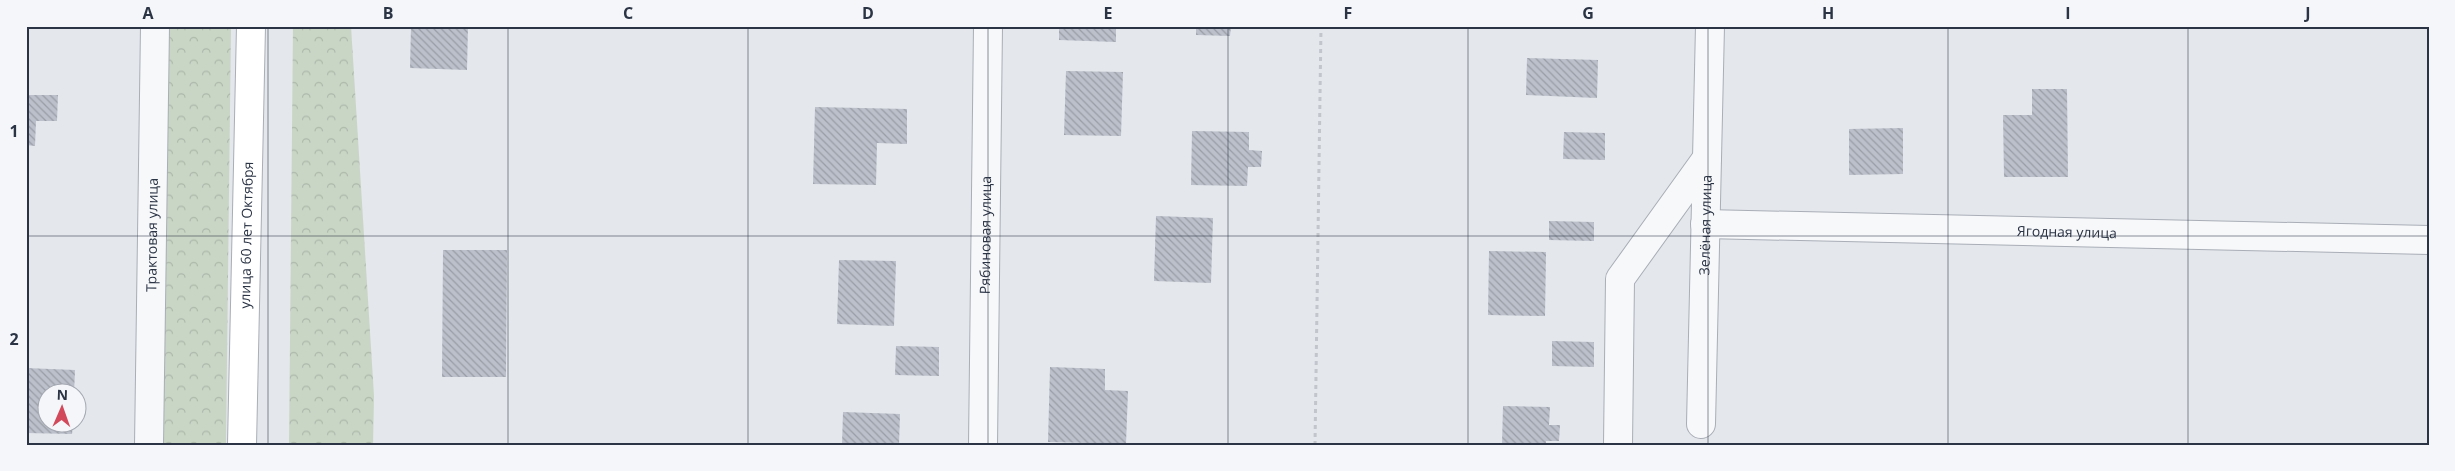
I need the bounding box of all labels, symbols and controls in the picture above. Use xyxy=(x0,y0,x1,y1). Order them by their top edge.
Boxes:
text: A xyxy=(142,2,154,24)
text: B xyxy=(383,2,393,24)
text: C xyxy=(623,2,633,24)
text: D xyxy=(862,2,874,24)
text: E xyxy=(1104,2,1113,24)
text: F xyxy=(1344,2,1352,24)
text: G xyxy=(1582,2,1594,24)
text: H xyxy=(1822,2,1834,24)
text: I xyxy=(2065,2,2071,24)
text: J xyxy=(2303,2,2311,24)
text: 1 xyxy=(9,120,19,142)
street label: улица 60 лет Октября xyxy=(235,161,257,309)
street label: Зелёная улица xyxy=(1694,175,1716,275)
street label: Рябиновая улица xyxy=(975,176,995,294)
street label: Трактовая улица xyxy=(141,178,162,292)
street label: Ягодная улица xyxy=(2017,221,2117,242)
text: 2 xyxy=(9,328,19,350)
north arrow xyxy=(38,384,88,434)
text: N xyxy=(56,385,68,404)

